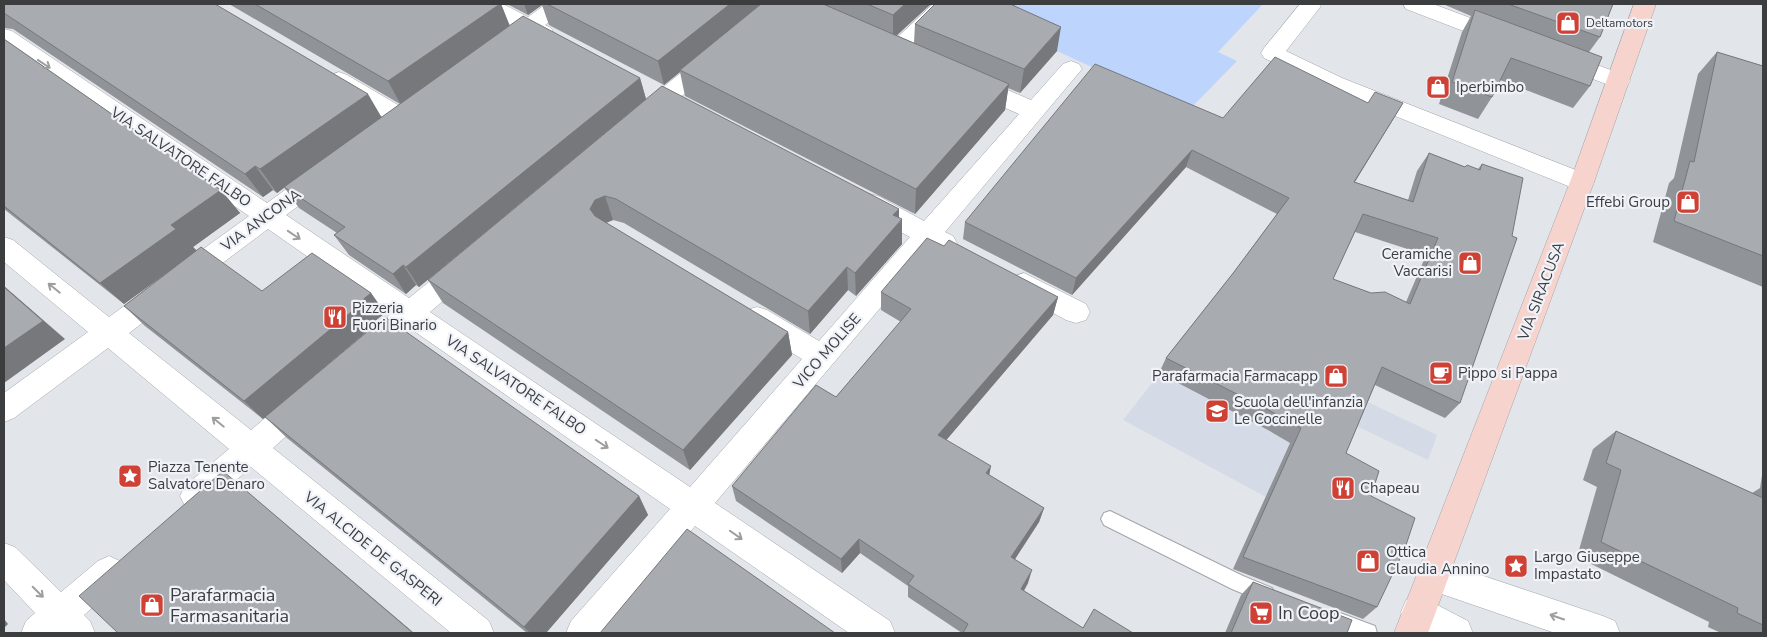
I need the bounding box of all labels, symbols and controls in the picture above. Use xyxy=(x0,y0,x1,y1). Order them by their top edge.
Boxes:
shop icon: Deltamotors xyxy=(1555,10,1581,36)
place label: Deltamotors xyxy=(1586,15,1653,31)
one-way arrow xyxy=(37,59,51,69)
shop icon: Iperbimbo xyxy=(1425,74,1451,100)
place label: Iperbimbo xyxy=(1456,77,1524,97)
street label: VIA SALVATORE FALBO xyxy=(106,102,255,212)
street label: VIA ANCONA xyxy=(216,184,305,256)
shop icon: Effebi Group xyxy=(1675,189,1701,215)
place label: Effebi Group xyxy=(1586,192,1670,212)
one-way arrow xyxy=(286,230,300,240)
street label: VIA SIRACUSA xyxy=(1513,239,1569,344)
place label: Ceramiche Vaccarisi xyxy=(1381,244,1452,281)
shop icon: Ceramiche Vaccarisi xyxy=(1457,250,1483,276)
one-way arrow xyxy=(48,283,61,294)
place label: Pizzeria Fuori Binario xyxy=(352,298,437,335)
restaurant icon: Pizzeria Fuori Binario xyxy=(322,304,348,330)
street label: VICO MOLISE xyxy=(788,309,865,394)
street label: VIA SALVATORE FALBO xyxy=(441,330,590,440)
cafe icon: Pippo si Pappa xyxy=(1428,360,1454,386)
shop icon: Parafarmacia Farmacapp xyxy=(1323,363,1349,389)
place label: Pippo si Pappa xyxy=(1458,363,1558,383)
place label: Parafarmacia Farmacapp xyxy=(1152,366,1318,386)
place label: Scuola dell'infanzia Le Coccinelle xyxy=(1234,392,1363,429)
school or university icon: Scuola dell'infanzia Le Coccinelle xyxy=(1204,398,1230,424)
one-way arrow xyxy=(212,417,225,428)
one-way arrow xyxy=(595,439,609,449)
place label: Piazza Tenente Salvatore Denaro xyxy=(148,457,265,494)
place icon: Piazza Tenente Salvatore Denaro xyxy=(117,463,143,489)
restaurant icon: Chapeau xyxy=(1330,475,1356,501)
place label: Chapeau xyxy=(1360,478,1420,498)
street label: VIA ALCIDE DE GASPERI xyxy=(299,486,446,611)
one-way arrow xyxy=(729,530,743,540)
place label: Ottica Claudia Annino xyxy=(1386,542,1489,579)
place label: Largo Giuseppe Impastato xyxy=(1534,547,1640,584)
shop icon: Ottica Claudia Annino xyxy=(1355,548,1381,574)
place icon: Largo Giuseppe Impastato xyxy=(1503,553,1529,579)
place label: Parafarmacia Farmasanitaria xyxy=(170,583,289,628)
one-way arrow xyxy=(32,586,44,598)
shop icon: Parafarmacia Farmasanitaria xyxy=(139,592,165,618)
supermarket icon: In Coop xyxy=(1248,600,1274,626)
place label: In Coop xyxy=(1278,601,1339,625)
one-way arrow xyxy=(1550,612,1565,621)

